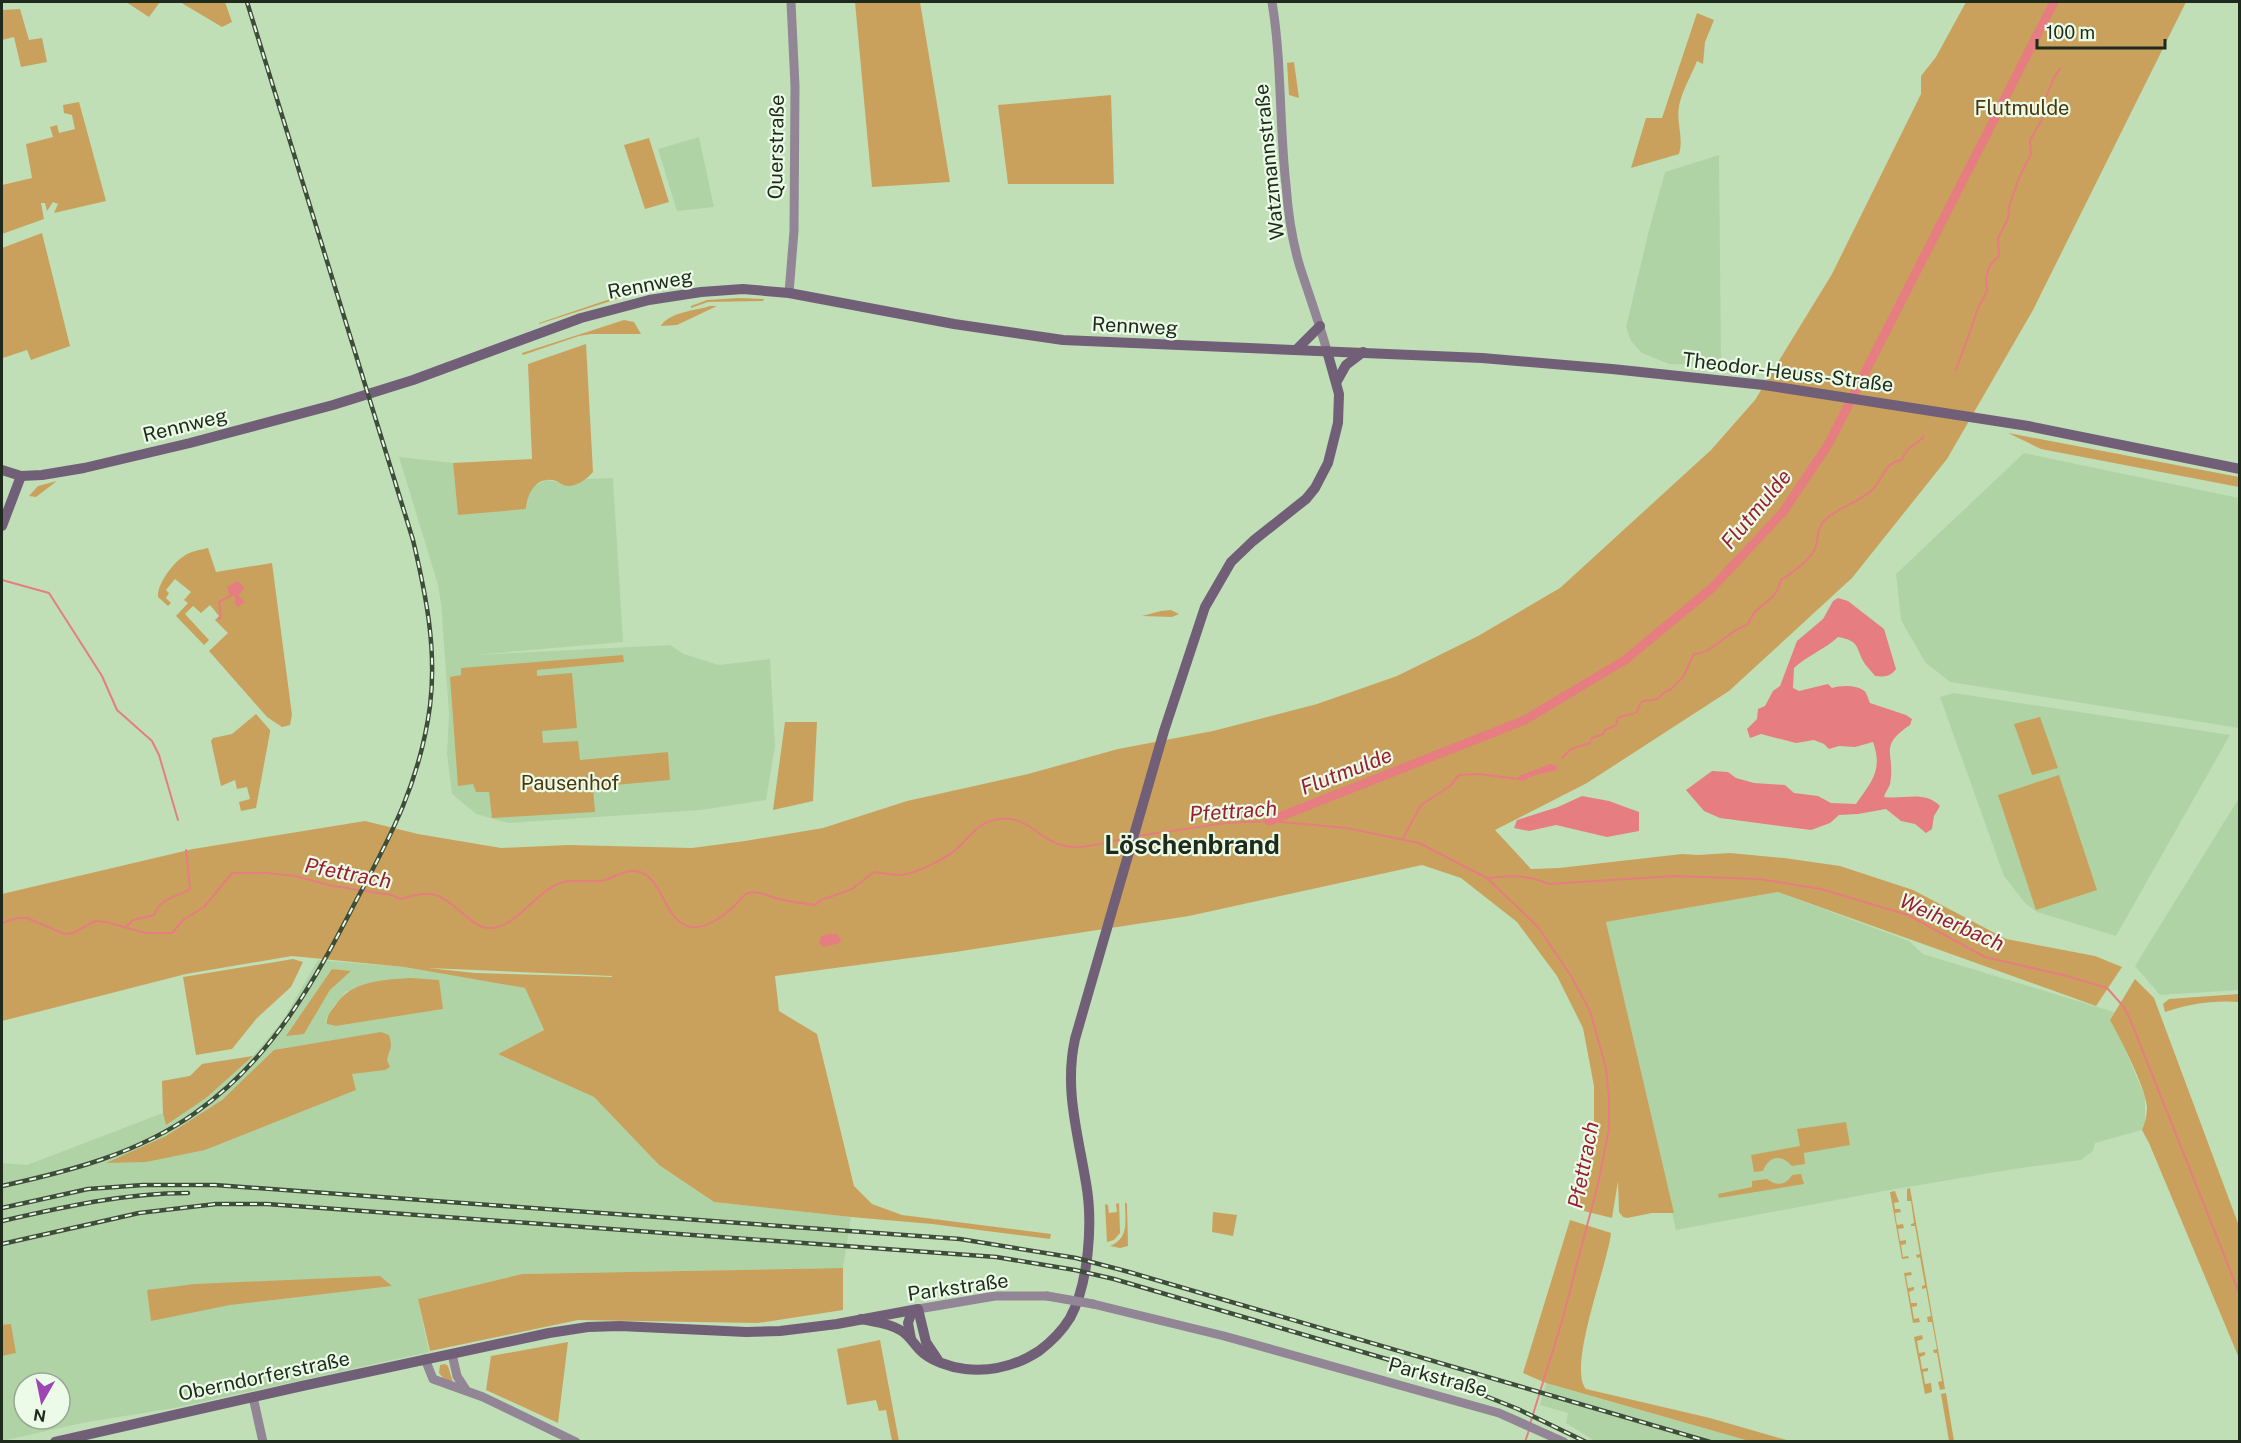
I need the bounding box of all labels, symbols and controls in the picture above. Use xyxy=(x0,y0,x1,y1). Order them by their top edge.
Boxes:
scale bar xyxy=(2037,12,2164,50)
text: 100 m xyxy=(2046,22,2095,43)
street label: Watzmannstraße xyxy=(1249,83,1289,241)
street label: Querstraße xyxy=(763,94,789,200)
park label: Flutmulde xyxy=(1975,96,2069,120)
street label: Rennweg xyxy=(605,264,695,304)
street label: Rennweg xyxy=(1091,312,1179,340)
street label: Theodor-Heuss-Straße xyxy=(1681,347,1895,397)
street label: Rennweg xyxy=(140,403,230,447)
water label: Flutmulde xyxy=(1715,464,1797,554)
water label: Flutmulde xyxy=(1297,742,1395,800)
park label: Pausenhof xyxy=(521,771,619,795)
water label: Pfettrach xyxy=(1188,795,1278,827)
district label: Löschenbrand xyxy=(1104,829,1280,860)
water label: Pfettrach xyxy=(302,852,394,894)
water label: Weiherbach xyxy=(1896,888,2008,956)
water label: Pfettrach xyxy=(1562,1119,1604,1211)
street label: Parkstraße xyxy=(906,1268,1010,1306)
street label: Oberndorferstraße xyxy=(176,1346,352,1406)
street label: Parkstraße xyxy=(1386,1352,1490,1402)
north arrow xyxy=(12,1371,72,1431)
text: N xyxy=(32,1405,47,1426)

